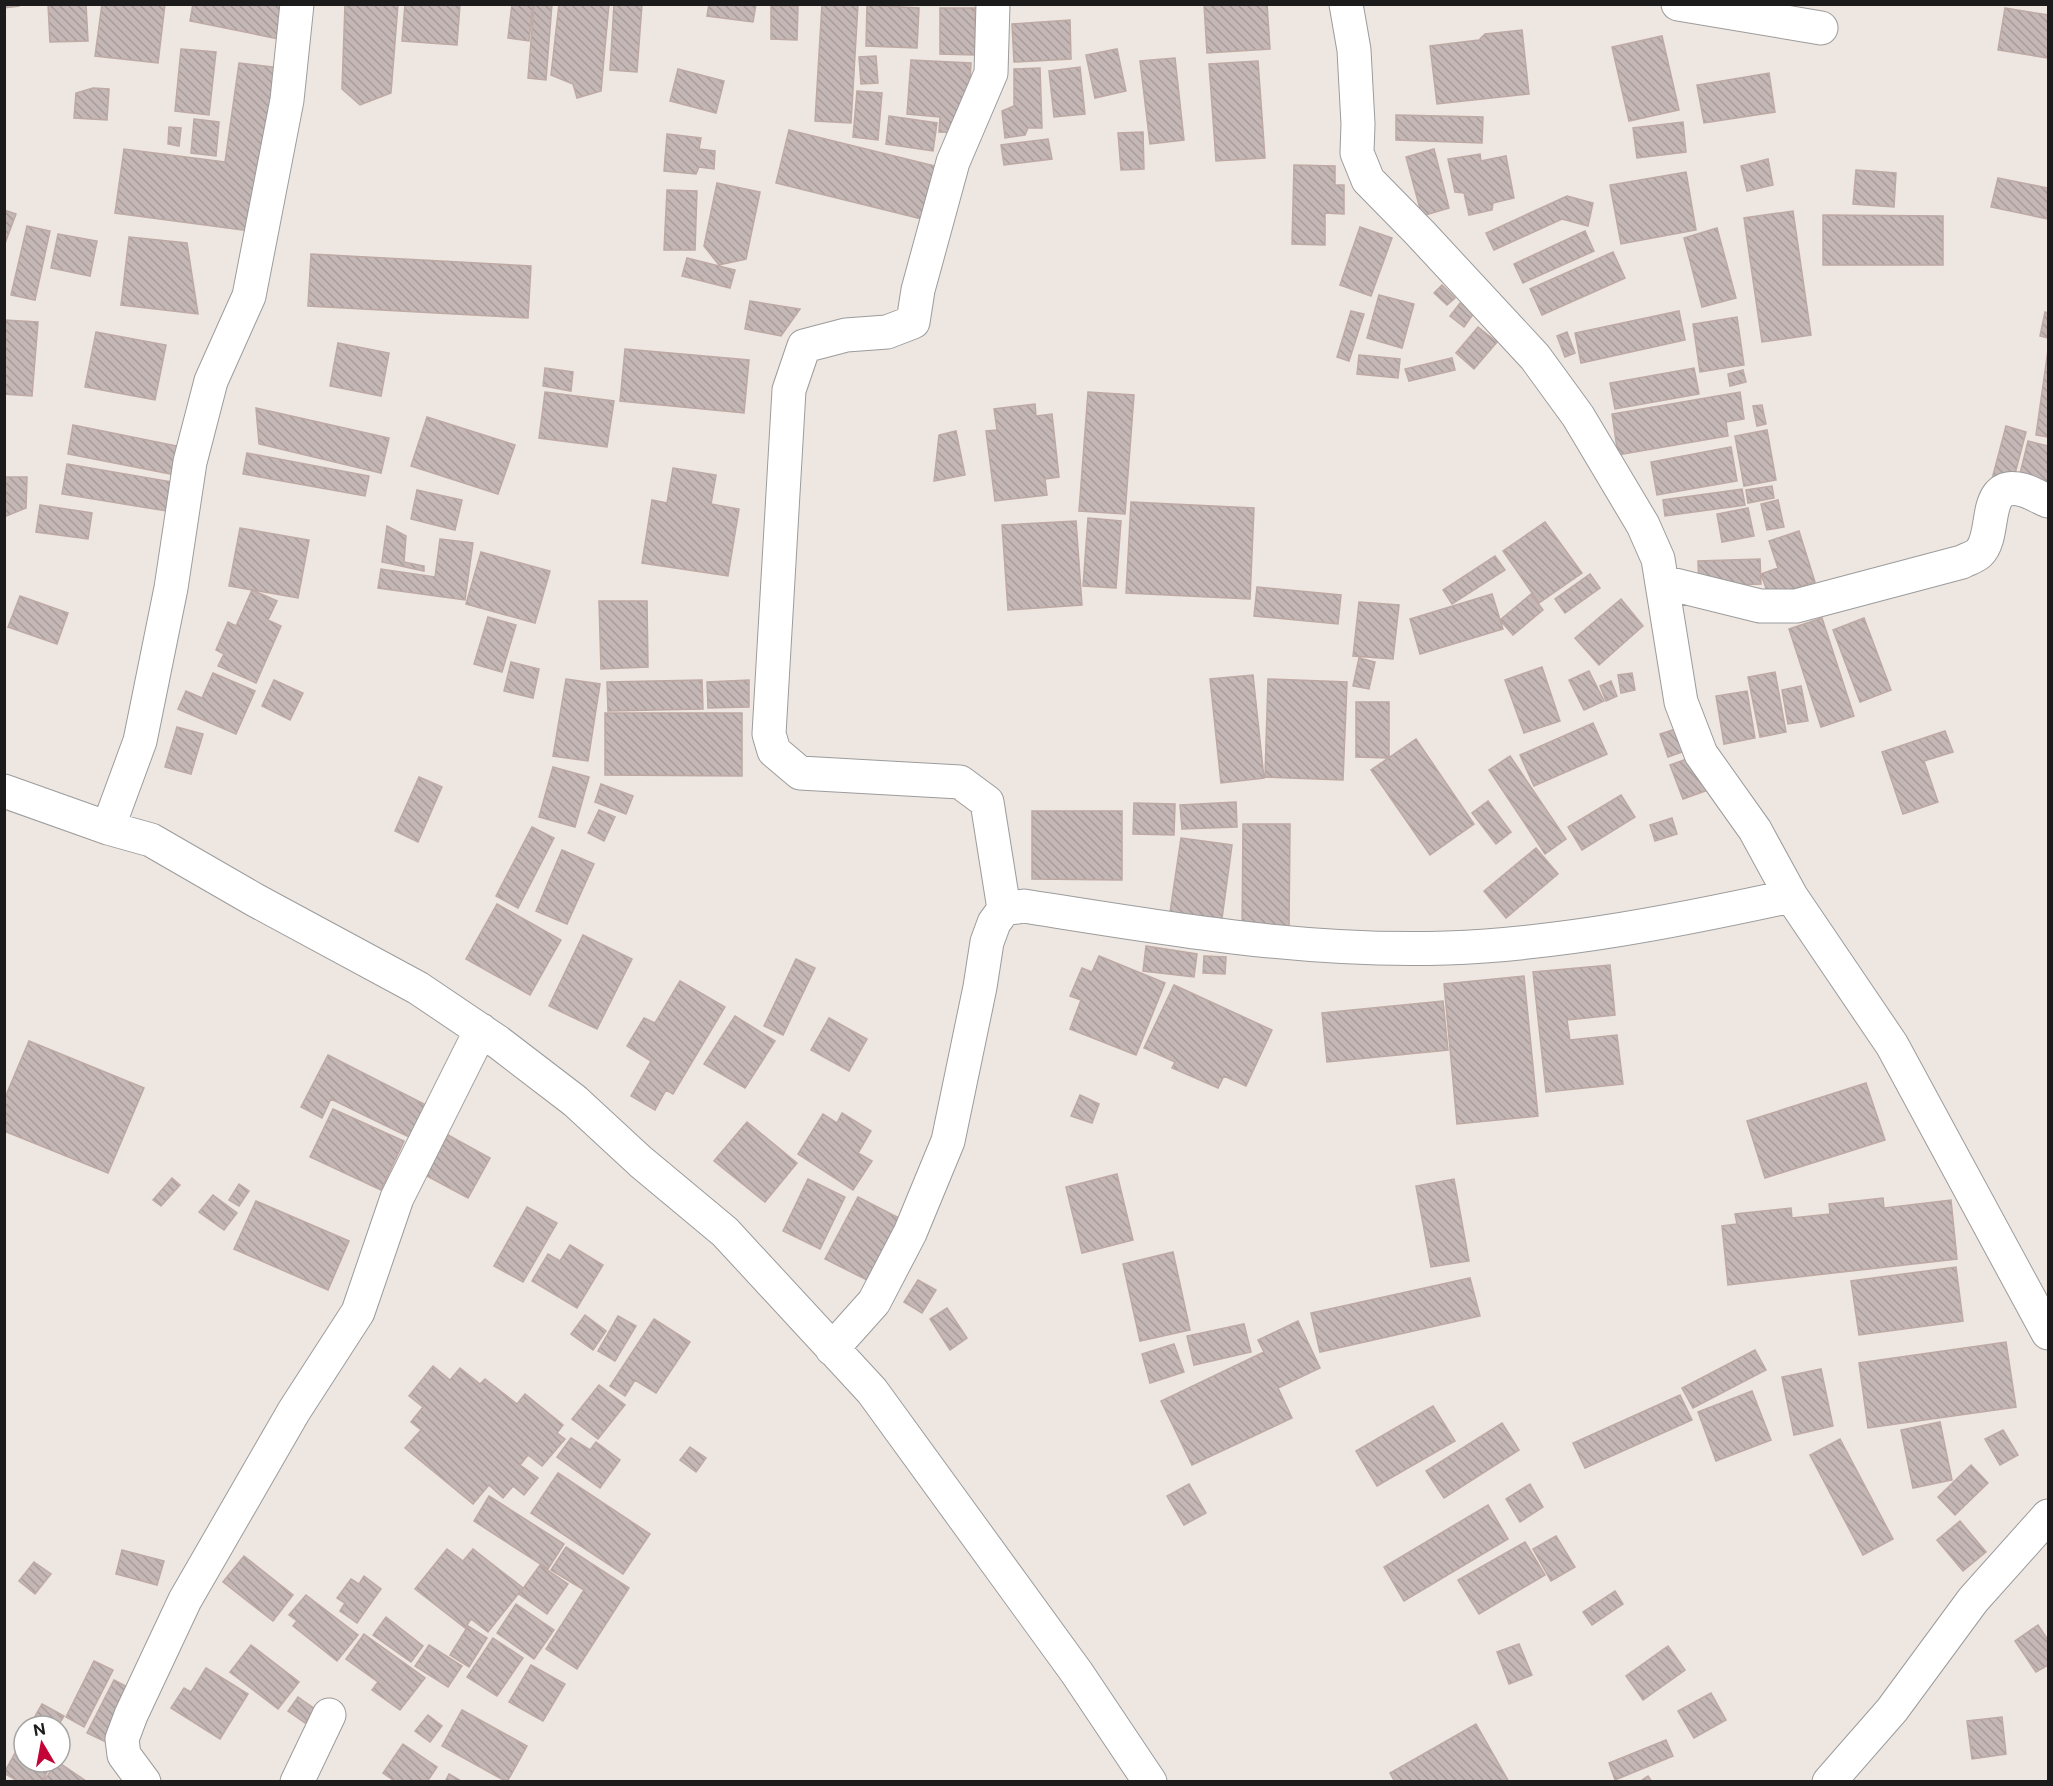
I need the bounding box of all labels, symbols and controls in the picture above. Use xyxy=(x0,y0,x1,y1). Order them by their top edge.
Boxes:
north arrow xyxy=(12,1714,72,1774)
text: N xyxy=(32,1719,47,1740)

